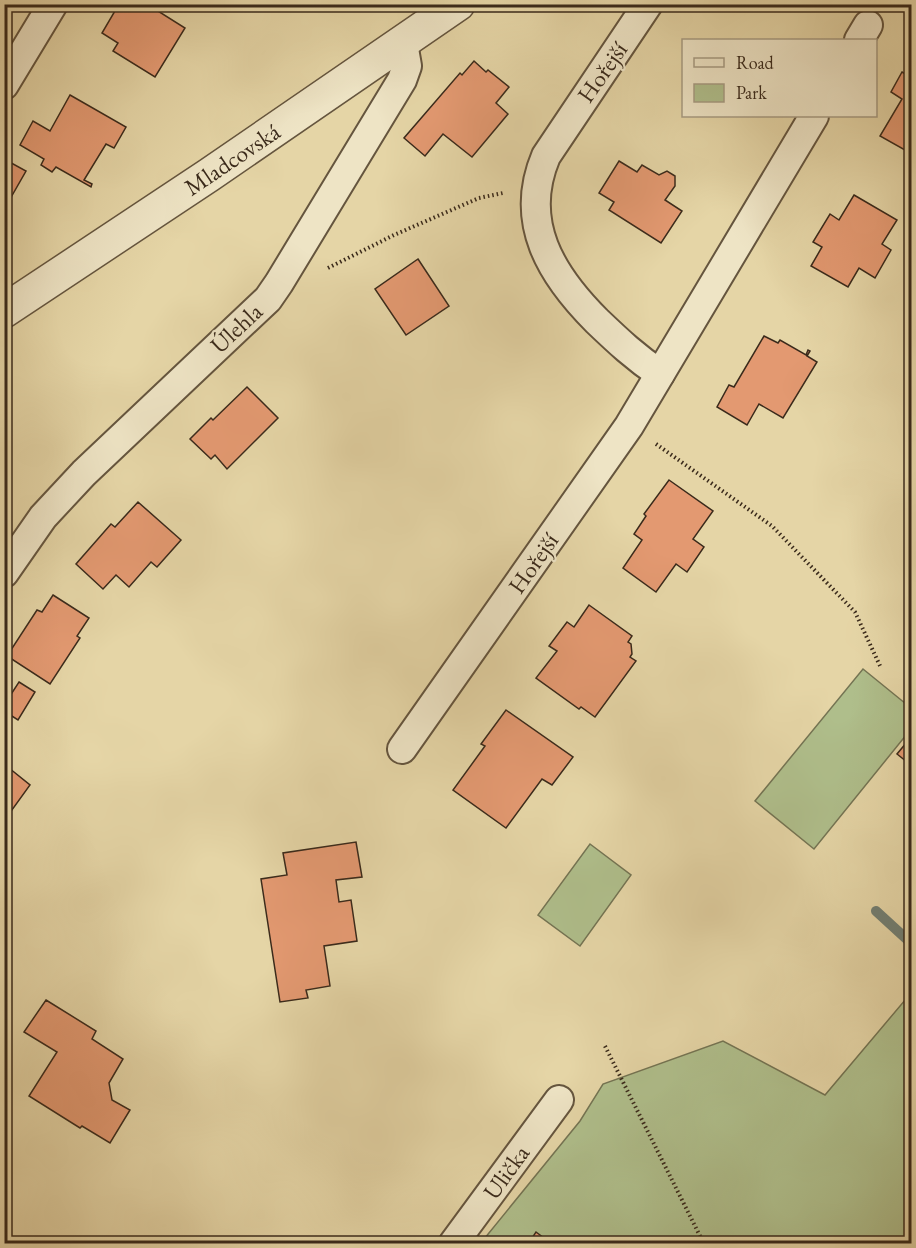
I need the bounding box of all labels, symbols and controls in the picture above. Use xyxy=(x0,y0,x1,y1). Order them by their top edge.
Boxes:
street label: Hořejší xyxy=(570,35,634,109)
legend xyxy=(682,39,877,117)
text: Road xyxy=(736,51,775,74)
text: Park xyxy=(736,81,767,104)
street label: Mladcovská xyxy=(178,115,286,202)
street label: Úlehla xyxy=(203,296,269,360)
street label: Hořejší xyxy=(501,526,565,600)
street label: Ulička xyxy=(476,1138,536,1205)

